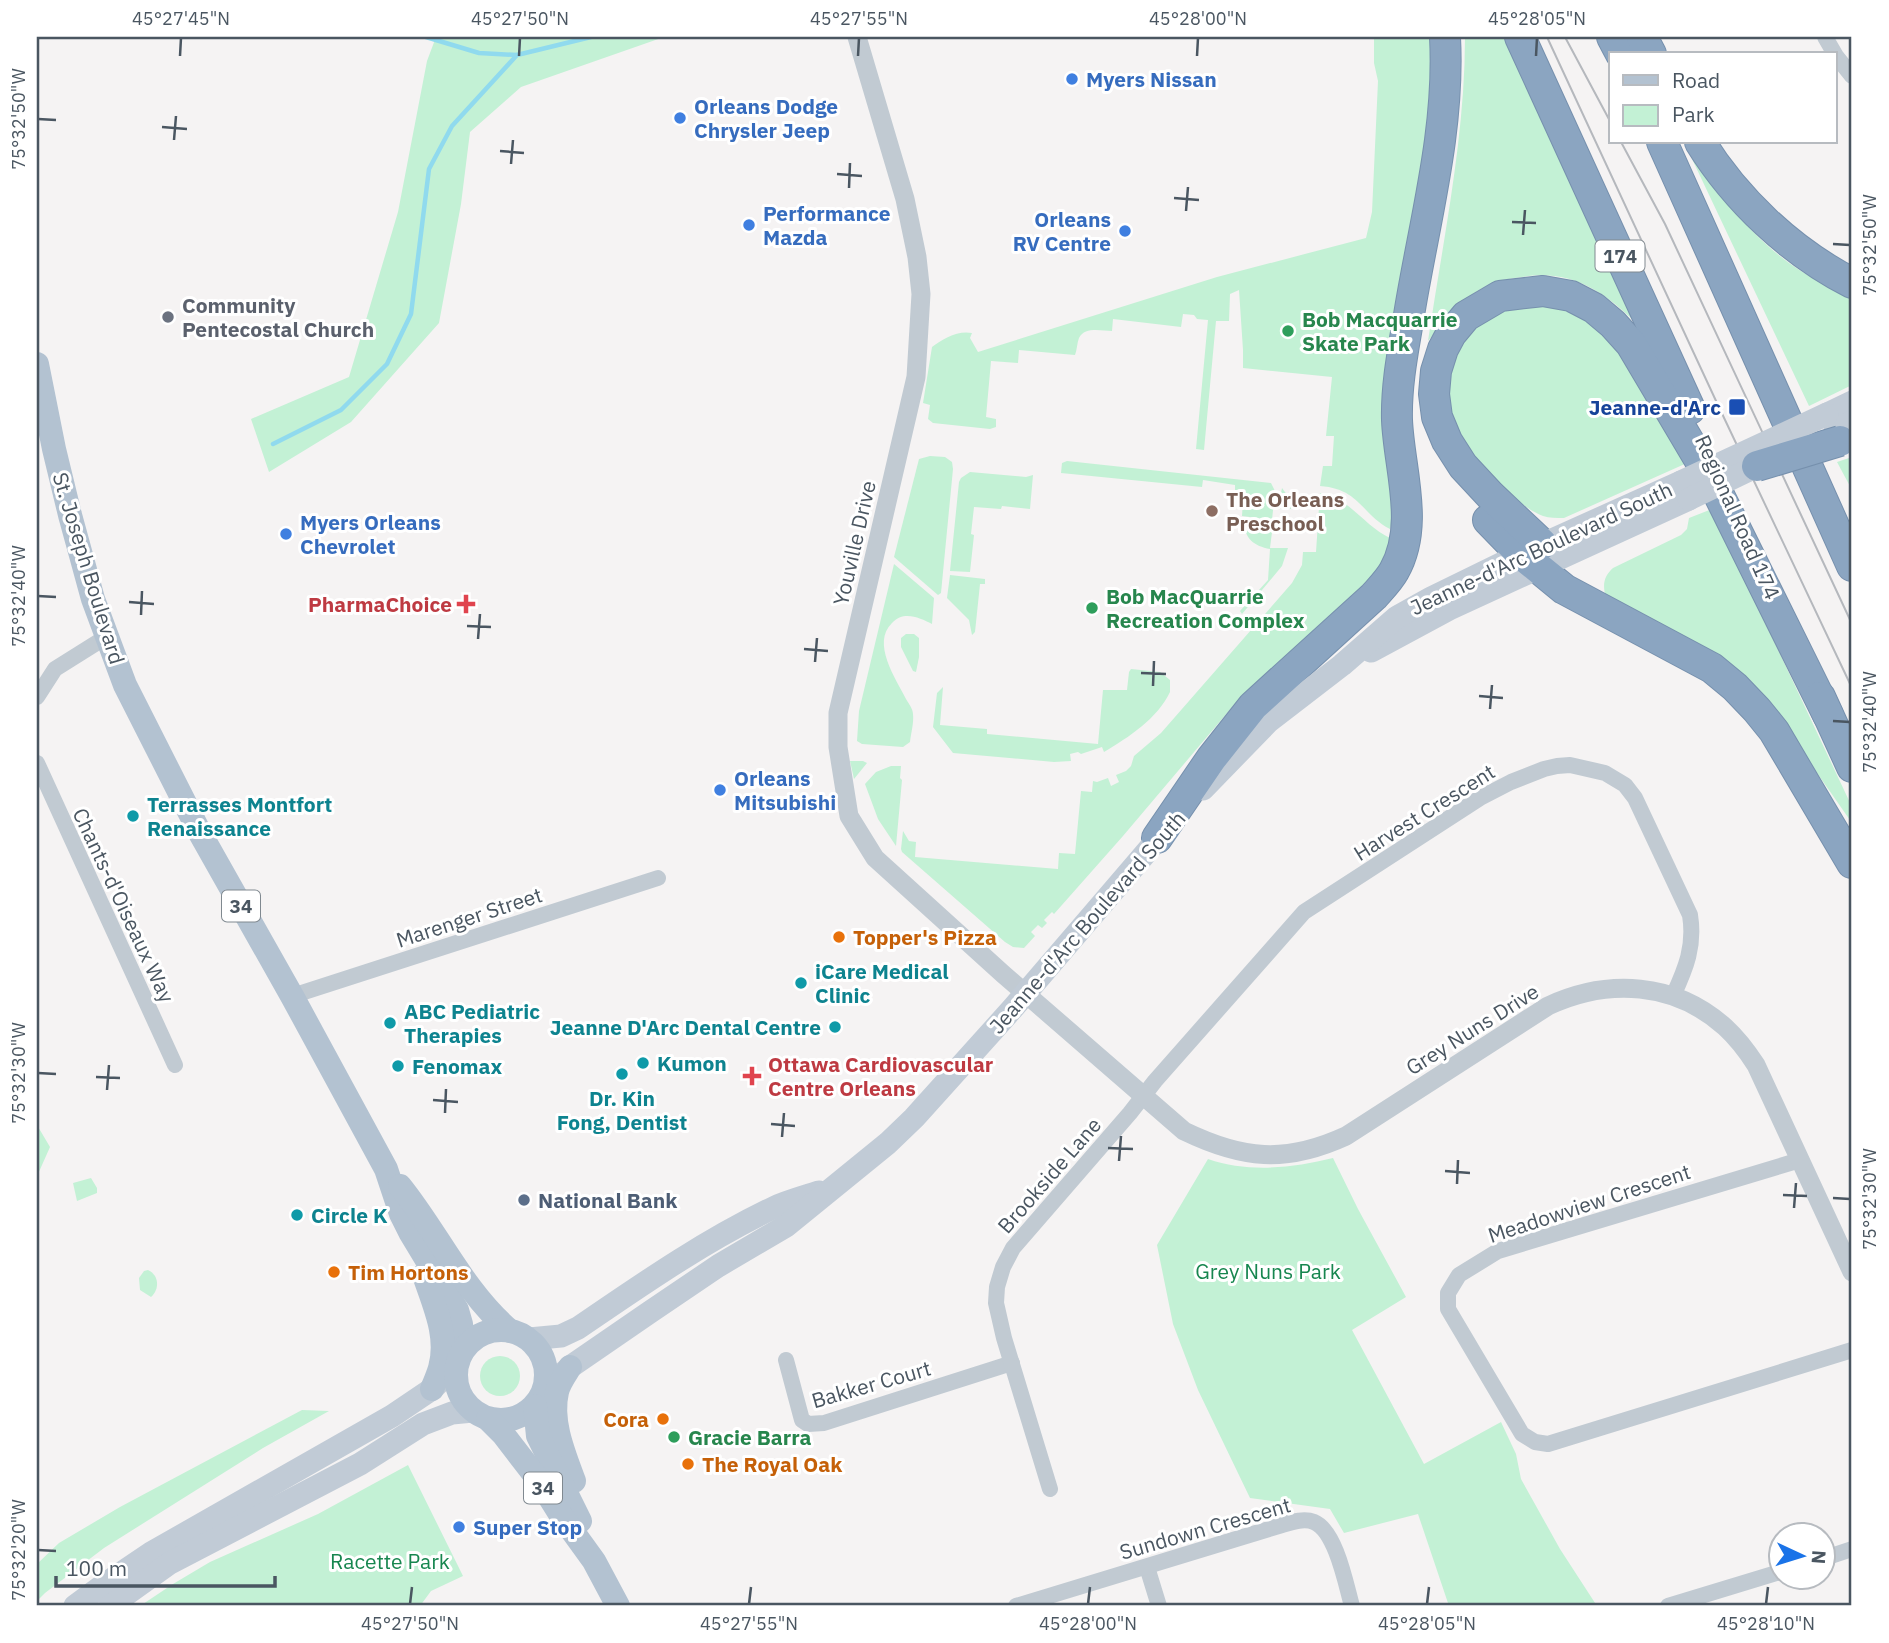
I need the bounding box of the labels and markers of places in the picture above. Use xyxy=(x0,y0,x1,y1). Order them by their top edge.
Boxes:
place label: Myers Nissan xyxy=(1086,65,1217,93)
marker: Myers Nissan xyxy=(1064,71,1080,87)
place label: Orleans Dodge Chrysler Jeep xyxy=(694,92,838,144)
marker: Orleans Dodge Chrysler Jeep xyxy=(672,110,688,126)
place label: Performance Mazda xyxy=(763,199,891,251)
place label: Orleans RV Centre xyxy=(1013,205,1111,257)
marker: Performance Mazda xyxy=(741,217,757,233)
marker: Orleans RV Centre xyxy=(1117,223,1133,239)
place label: Community Pentecostal Church xyxy=(182,291,374,343)
place label: Bob Macquarrie Skate Park xyxy=(1302,305,1458,357)
marker: Community Pentecostal Church xyxy=(160,309,176,325)
marker: Bob Macquarrie Skate Park xyxy=(1280,323,1296,339)
place label: Jeanne-d'Arc xyxy=(1589,393,1721,421)
marker: Jeanne-d'Arc xyxy=(1727,397,1747,417)
place label: The Orleans Preschool xyxy=(1226,485,1344,537)
marker: The Orleans Preschool xyxy=(1204,503,1220,519)
place label: Myers Orleans Chevrolet xyxy=(300,508,441,560)
marker: Myers Orleans Chevrolet xyxy=(278,526,294,542)
place label: Bob MacQuarrie Recreation Complex xyxy=(1106,582,1305,634)
place label: PharmaChoice xyxy=(308,590,452,618)
marker: PharmaChoice xyxy=(458,596,474,612)
marker: Bob MacQuarrie Recreation Complex xyxy=(1084,600,1100,616)
place label: Orleans Mitsubishi xyxy=(734,764,836,816)
marker: Orleans Mitsubishi xyxy=(712,782,728,798)
place label: Terrasses Montfort Renaissance xyxy=(147,790,332,842)
marker: Terrasses Montfort Renaissance xyxy=(125,808,141,824)
place label: Topper's Pizza xyxy=(853,923,997,951)
marker: Topper's Pizza xyxy=(831,929,847,945)
place label: iCare Medical Clinic xyxy=(815,957,949,1009)
marker: iCare Medical Clinic xyxy=(793,975,809,991)
place label: ABC Pediatric Therapies xyxy=(404,997,540,1049)
place label: Jeanne D'Arc Dental Centre xyxy=(550,1013,821,1041)
marker: ABC Pediatric Therapies xyxy=(382,1015,398,1031)
marker: Jeanne D'Arc Dental Centre xyxy=(827,1019,843,1035)
place label: Kumon xyxy=(657,1049,727,1077)
place label: Ottawa Cardiovascular Centre Orleans xyxy=(768,1050,994,1102)
place label: Fenomax xyxy=(412,1052,502,1080)
marker: Kumon xyxy=(635,1055,651,1071)
marker: Fenomax xyxy=(390,1058,406,1074)
marker: Dr. Kin Fong, Dentist xyxy=(614,1066,630,1082)
marker: Ottawa Cardiovascular Centre Orleans xyxy=(742,1066,762,1086)
place label: Dr. Kin Fong, Dentist xyxy=(557,1084,687,1136)
place label: National Bank xyxy=(538,1186,678,1214)
marker: National Bank xyxy=(516,1192,532,1208)
place label: Circle K xyxy=(311,1201,388,1229)
marker: Circle K xyxy=(289,1207,305,1223)
place label: Tim Hortons xyxy=(348,1258,469,1286)
marker: Tim Hortons xyxy=(326,1264,342,1280)
place label: Cora xyxy=(603,1405,649,1433)
marker: Cora xyxy=(655,1411,671,1427)
place label: Gracie Barra xyxy=(688,1423,811,1451)
marker: Gracie Barra xyxy=(666,1429,682,1445)
place label: The Royal Oak xyxy=(702,1450,843,1478)
marker: The Royal Oak xyxy=(680,1456,696,1472)
place label: Super Stop xyxy=(473,1513,582,1541)
marker: Super Stop xyxy=(451,1519,467,1535)

